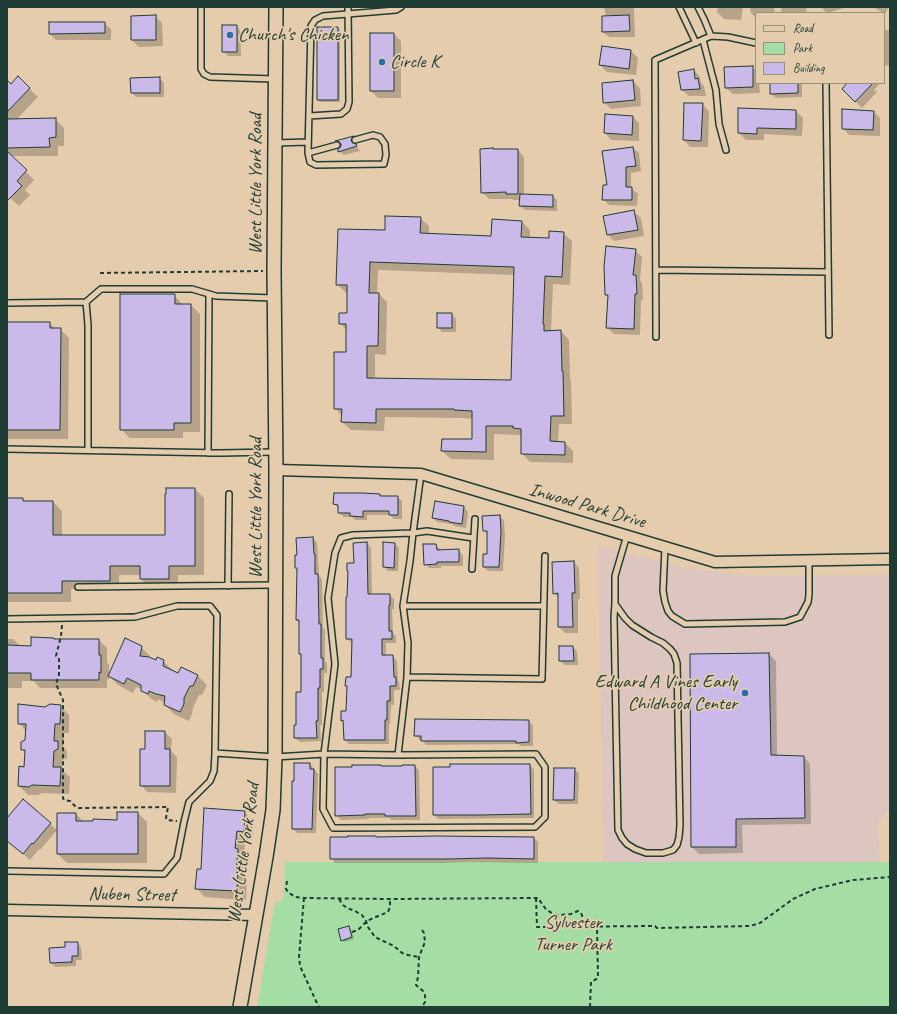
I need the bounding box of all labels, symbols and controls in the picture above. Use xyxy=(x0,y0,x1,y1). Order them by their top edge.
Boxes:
legend xyxy=(755,12,885,84)
text: Road xyxy=(793,20,813,36)
place label: Church's Chicken xyxy=(238,24,349,46)
marker: Church's Chicken xyxy=(225,30,235,40)
text: Park xyxy=(793,40,812,56)
place label: Circle K xyxy=(390,51,439,73)
marker: Circle K xyxy=(377,57,387,67)
text: Building xyxy=(793,60,825,76)
street label: West Little York Road xyxy=(245,113,267,255)
street label: West Little York Road xyxy=(245,437,267,579)
street label: Inwood Park Drive xyxy=(526,478,648,534)
place label: Edward A Vines Early Childhood Center xyxy=(595,671,737,715)
marker: Edward A Vines Early Childhood Center xyxy=(740,688,750,698)
street label: West Little York Road xyxy=(223,782,265,924)
street label: Nuben Street xyxy=(88,883,176,907)
park label: Sylvester Turner Park xyxy=(534,912,612,956)

